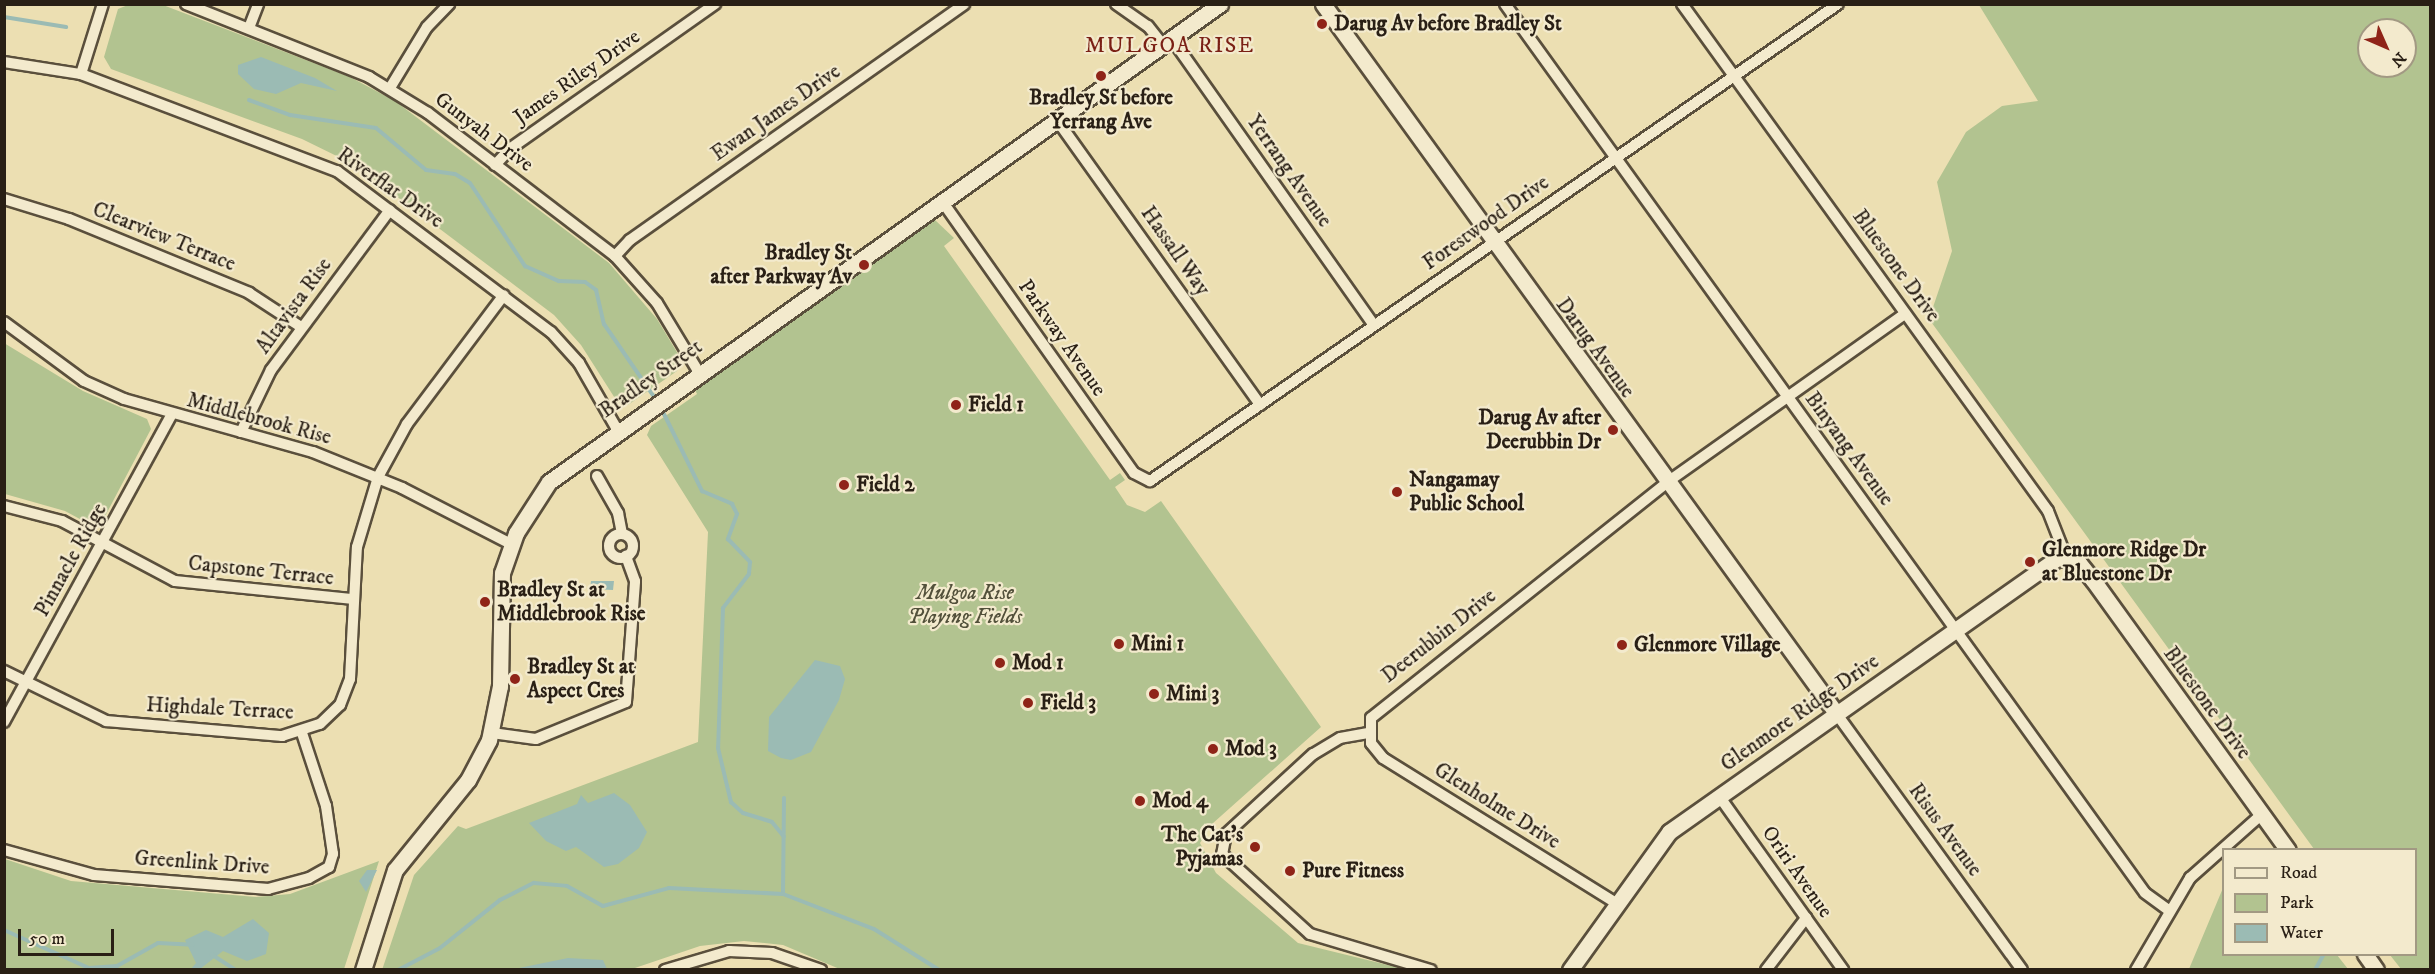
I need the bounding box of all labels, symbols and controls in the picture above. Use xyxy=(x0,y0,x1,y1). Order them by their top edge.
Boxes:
place label: Darug Av before Bradley St xyxy=(1334,11,1562,37)
marker: Darug Av before Bradley St xyxy=(1315,17,1329,31)
north arrow xyxy=(2357,18,2417,78)
street label: James Riley Drive xyxy=(509,24,645,130)
district label: MULGOA RISE xyxy=(1085,33,1255,59)
text: N xyxy=(2387,48,2410,71)
street label: Ewan James Drive xyxy=(707,59,845,167)
marker: Bradley St before Yerrang Ave xyxy=(1094,69,1108,83)
place label: Bradley St before Yerrang Ave xyxy=(1029,85,1173,135)
street label: Gunyah Drive xyxy=(430,87,538,177)
street label: Yerrang Avenue xyxy=(1241,110,1337,232)
street label: Riverflat Drive xyxy=(332,142,448,234)
street label: Forestwood Drive xyxy=(1418,170,1554,276)
street label: Clearview Terrace xyxy=(89,197,239,277)
street label: Hassall Way xyxy=(1135,201,1215,301)
street label: Bluestone Drive xyxy=(1847,205,1945,327)
place label: Bradley St after Parkway Av xyxy=(711,240,852,290)
street label: Altavista Rise xyxy=(251,253,337,359)
marker: Bradley St after Parkway Av xyxy=(857,258,871,272)
street label: Parkway Avenue xyxy=(1013,275,1111,401)
street label: Darug Avenue xyxy=(1550,293,1640,403)
street label: Bradley Street xyxy=(595,334,707,424)
street label: Binyang Avenue xyxy=(1799,387,1899,511)
street label: Middlebrook Rise xyxy=(184,388,334,450)
place label: Field 1 xyxy=(968,392,1024,418)
marker: Field 1 xyxy=(949,398,963,412)
place label: Darug Av after Deerubbin Dr xyxy=(1478,405,1601,455)
marker: Darug Av after Deerubbin Dr xyxy=(1606,423,1620,437)
place label: Nangamay Public School xyxy=(1409,467,1524,517)
place label: Field 2 xyxy=(856,472,915,498)
marker: Field 2 xyxy=(837,478,851,492)
marker: Nangamay Public School xyxy=(1390,485,1404,499)
street label: Pinnacle Ridge xyxy=(30,499,112,621)
place label: Glenmore Ridge Dr at Bluestone Dr xyxy=(2042,537,2206,587)
street label: Capstone Terrace xyxy=(187,551,335,591)
marker: Glenmore Ridge Dr at Bluestone Dr xyxy=(2023,555,2037,569)
place label: Bradley St at Middlebrook Rise xyxy=(497,577,645,627)
park label: Mulgoa Rise Playing Fields xyxy=(908,580,1022,630)
street label: Deerubbin Drive xyxy=(1377,583,1501,689)
marker: Bradley St at Middlebrook Rise xyxy=(478,595,492,609)
place label: Mini 1 xyxy=(1131,631,1184,657)
place label: Glenmore Village xyxy=(1634,632,1780,658)
marker: Mini 1 xyxy=(1112,637,1126,651)
marker: Glenmore Village xyxy=(1615,638,1629,652)
street label: Bluestone Drive xyxy=(2158,642,2256,764)
street label: Glenmore Ridge Drive xyxy=(1716,649,1884,777)
place label: Mod 1 xyxy=(1012,650,1064,676)
place label: Bradley St at Aspect Cres xyxy=(527,654,635,704)
marker: Mod 1 xyxy=(993,656,1007,670)
marker: Bradley St at Aspect Cres xyxy=(508,672,522,686)
place label: Mini 3 xyxy=(1166,681,1219,707)
marker: Mini 3 xyxy=(1147,687,1161,701)
place label: Field 3 xyxy=(1040,690,1096,716)
street label: Highdale Terrace xyxy=(146,693,294,725)
marker: Field 3 xyxy=(1021,696,1035,710)
place label: Mod 3 xyxy=(1225,736,1277,762)
marker: Mod 3 xyxy=(1206,742,1220,756)
street label: Glenholme Drive xyxy=(1429,757,1565,855)
street label: Risus Avenue xyxy=(1903,779,1987,881)
place label: Mod 4 xyxy=(1152,788,1208,814)
marker: Mod 4 xyxy=(1133,794,1147,808)
street label: Oriri Avenue xyxy=(1756,821,1838,923)
place label: The Cat's Pyjamas xyxy=(1161,822,1243,872)
marker: The Cat's Pyjamas xyxy=(1248,840,1262,854)
street label: Greenlink Drive xyxy=(134,846,270,880)
legend xyxy=(2222,848,2417,956)
place label: Pure Fitness xyxy=(1302,858,1404,884)
text: Road xyxy=(2280,862,2317,884)
marker: Pure Fitness xyxy=(1283,864,1297,878)
text: Park xyxy=(2280,892,2314,914)
scale bar xyxy=(21,917,117,955)
text: Water xyxy=(2280,922,2323,944)
text: 50 m xyxy=(29,928,65,950)

